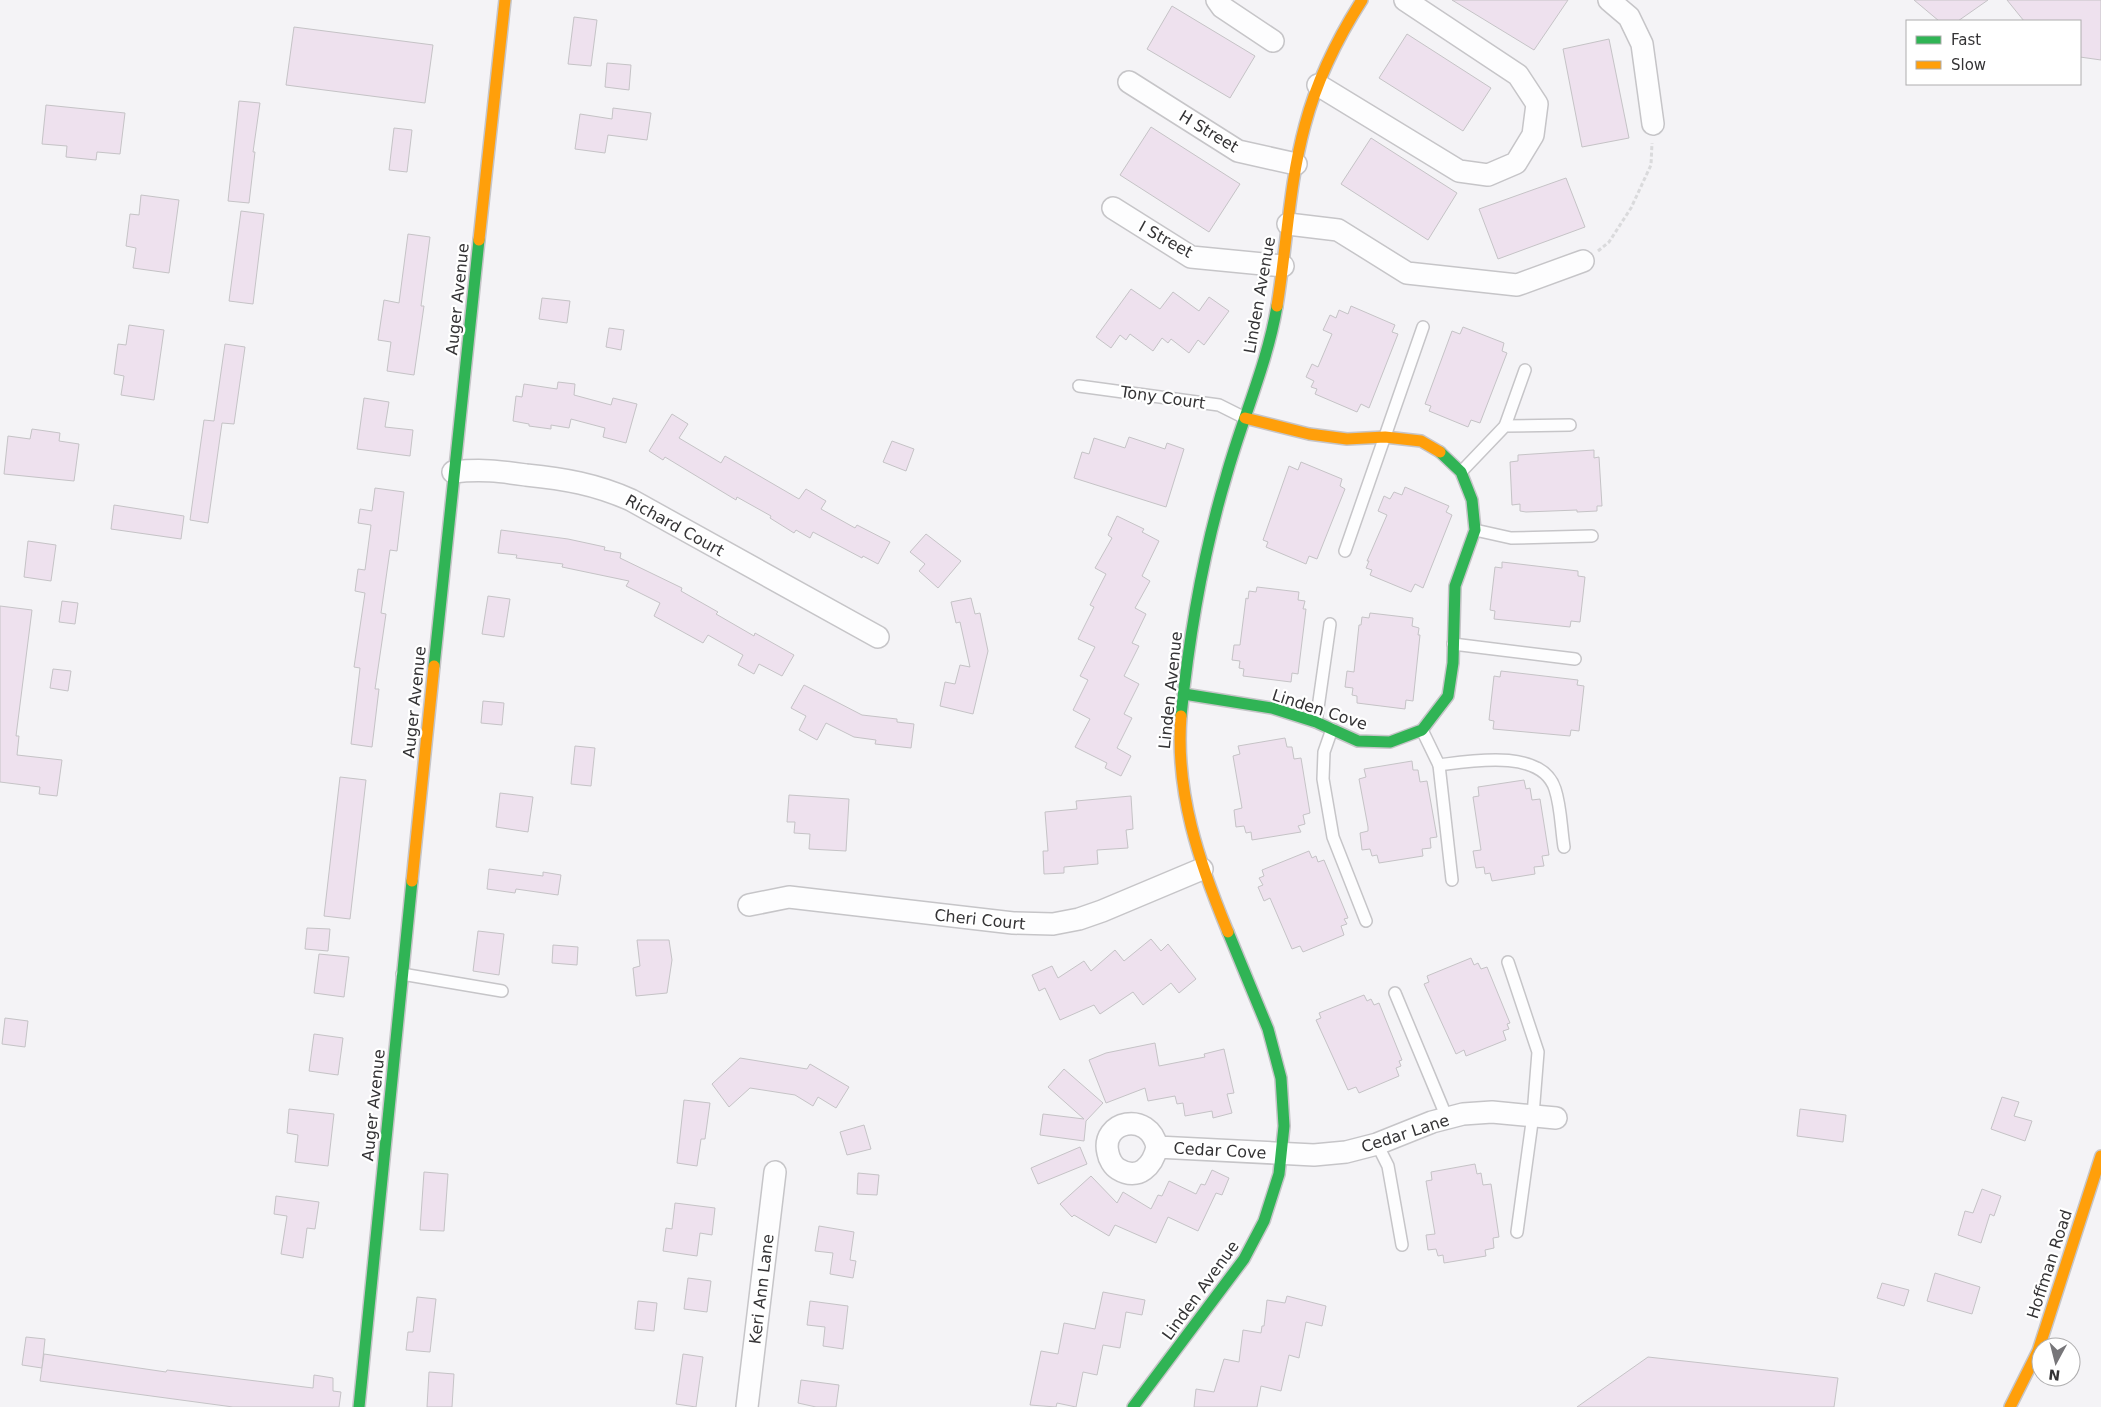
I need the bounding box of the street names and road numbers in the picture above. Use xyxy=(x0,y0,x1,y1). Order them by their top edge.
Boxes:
street label: H Street xyxy=(1176,106,1242,156)
street label: I Street xyxy=(1136,217,1196,262)
street label: Linden Avenue xyxy=(1240,235,1279,355)
street label: Auger Avenue xyxy=(442,242,473,356)
street label: Tony Court xyxy=(1118,382,1207,413)
street label: Richard Court xyxy=(622,491,727,560)
street label: Linden Avenue xyxy=(1155,630,1186,750)
street label: Auger Avenue xyxy=(399,645,430,759)
street label: Linden Cove xyxy=(1270,685,1370,734)
street label: Cheri Court xyxy=(934,905,1026,934)
street label: Auger Avenue xyxy=(358,1048,389,1162)
street label: Cedar Lane xyxy=(1359,1110,1452,1157)
street label: Cedar Cove xyxy=(1173,1139,1267,1162)
street label: Hoffman Road xyxy=(2023,1207,2076,1321)
street label: Keri Ann Lane xyxy=(745,1233,778,1345)
street label: Linden Avenue xyxy=(1158,1237,1243,1344)

